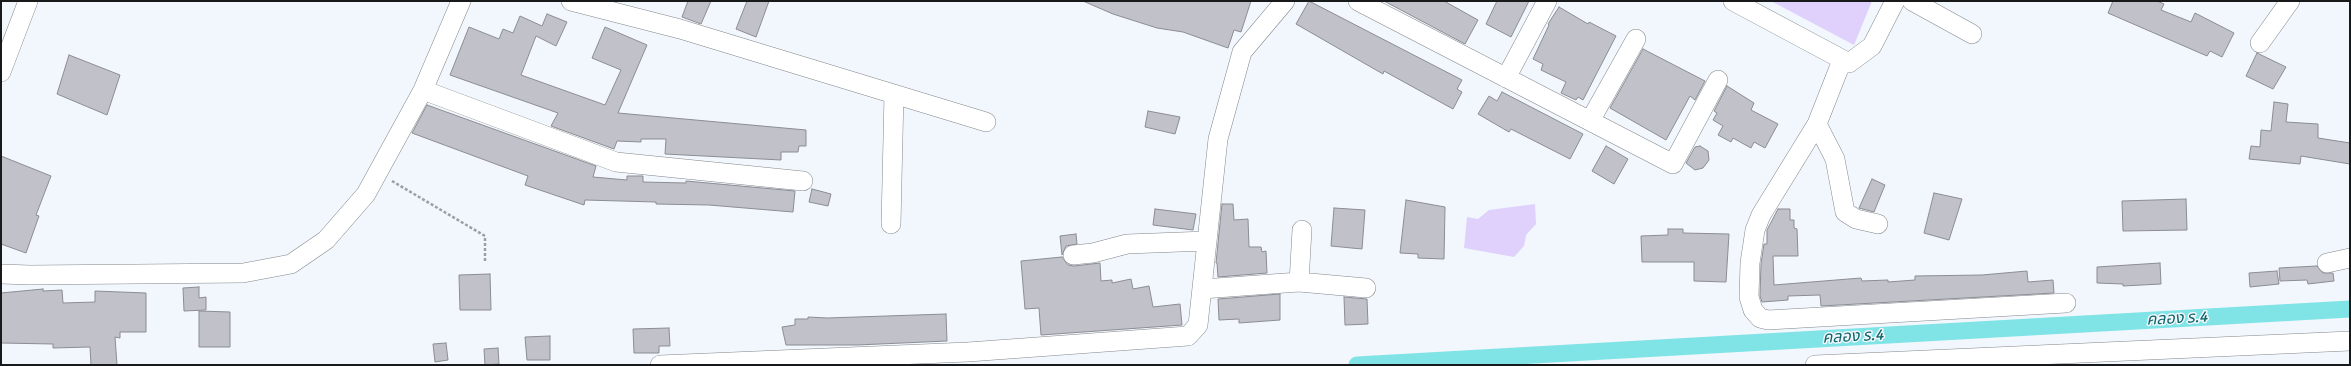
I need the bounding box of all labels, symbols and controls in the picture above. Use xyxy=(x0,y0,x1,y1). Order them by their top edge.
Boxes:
water label: คลอง ร.4 xyxy=(2146,308,2208,330)
water label: คลอง ร.4 xyxy=(1822,326,1884,348)

